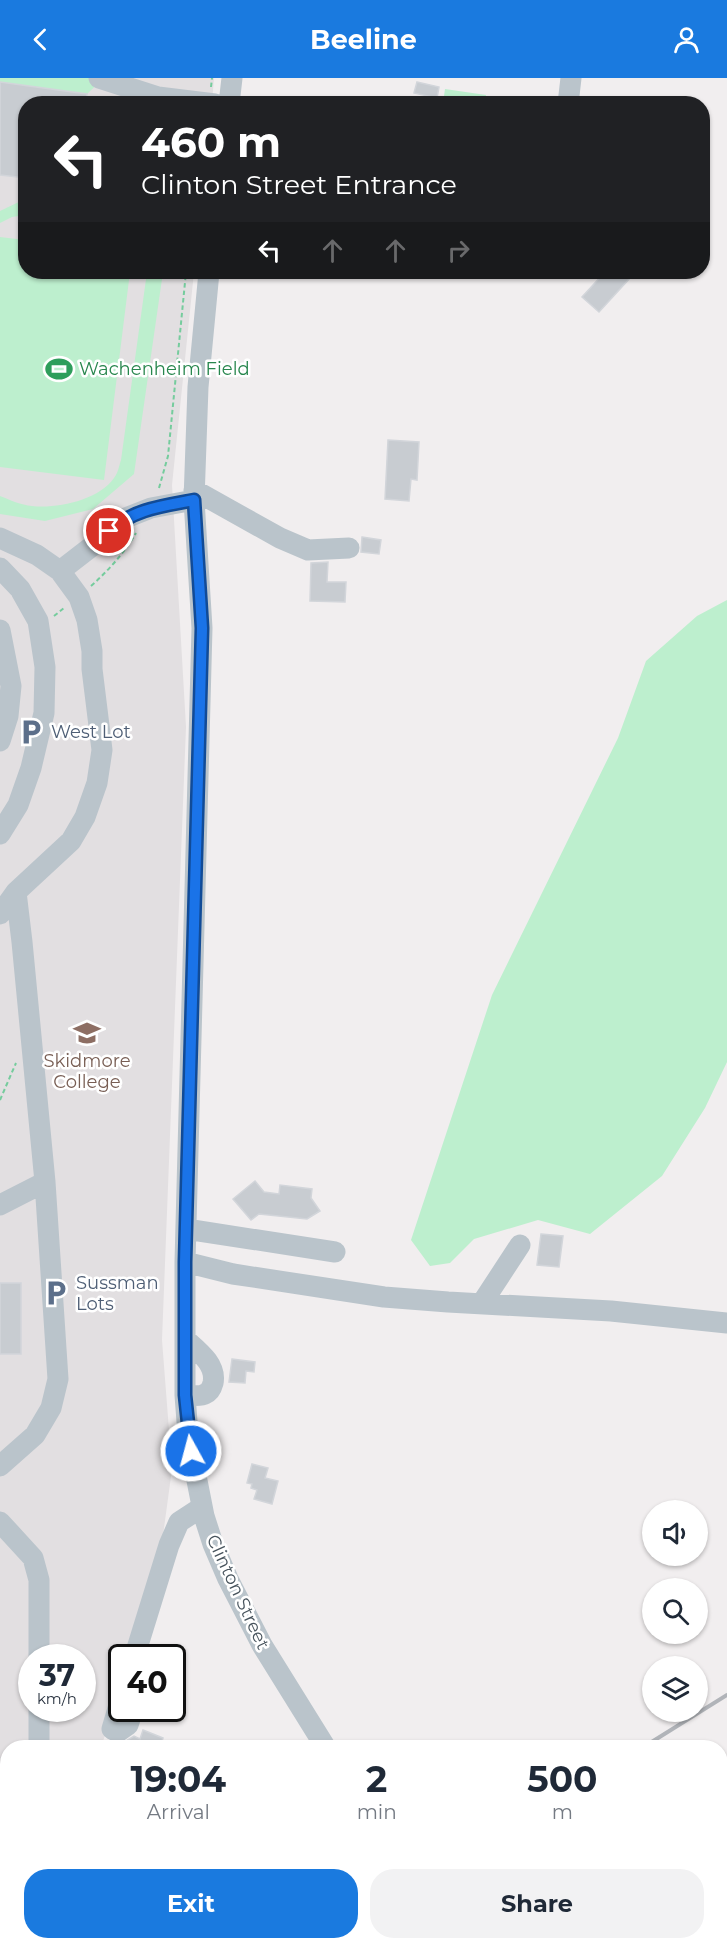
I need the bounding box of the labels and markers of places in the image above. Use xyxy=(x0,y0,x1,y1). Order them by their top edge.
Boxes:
sports icon: Wachenheim Field xyxy=(44,354,74,384)
place label: Wachenheim Field xyxy=(79,358,250,380)
pin xyxy=(83,505,134,556)
parking icon: West Lot xyxy=(16,717,46,747)
place label: West Lot xyxy=(51,721,131,743)
school or university icon: Skidmore College xyxy=(72,1018,102,1048)
place label: Skidmore College xyxy=(43,1050,131,1093)
place label: Sussman Lots xyxy=(76,1272,159,1315)
parking icon: Sussman Lots xyxy=(41,1278,71,1308)

